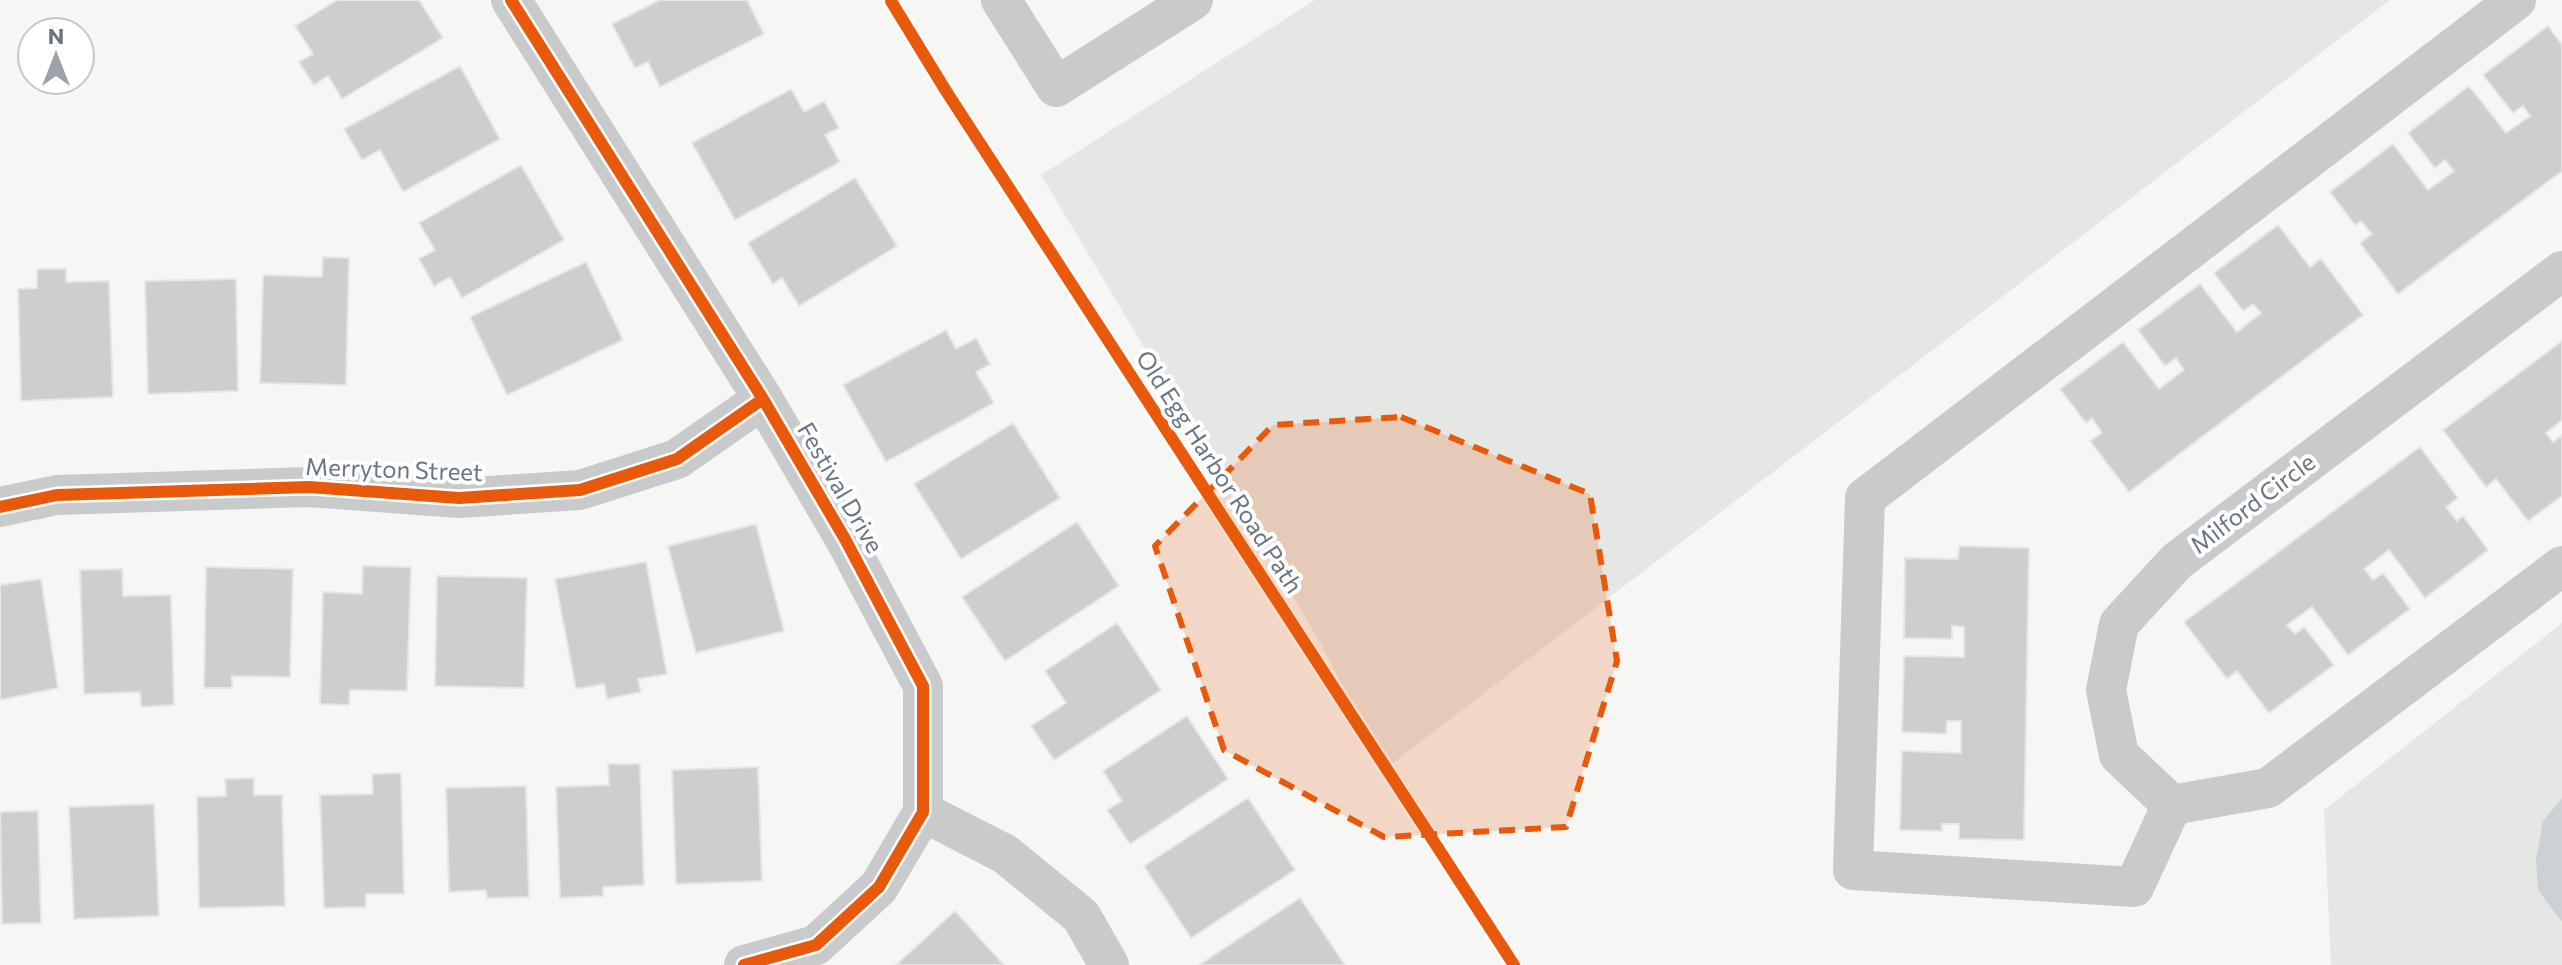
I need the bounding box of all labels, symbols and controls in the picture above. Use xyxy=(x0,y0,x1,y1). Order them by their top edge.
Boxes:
north arrow xyxy=(16,16,96,96)
text: N xyxy=(48,22,64,49)
street label: Old Egg Harbor Road Path xyxy=(1131,344,1310,598)
street label: Festival Drive xyxy=(792,417,890,558)
street label: Milford Circle xyxy=(2184,447,2320,559)
street label: Merryton Street xyxy=(305,451,483,486)

